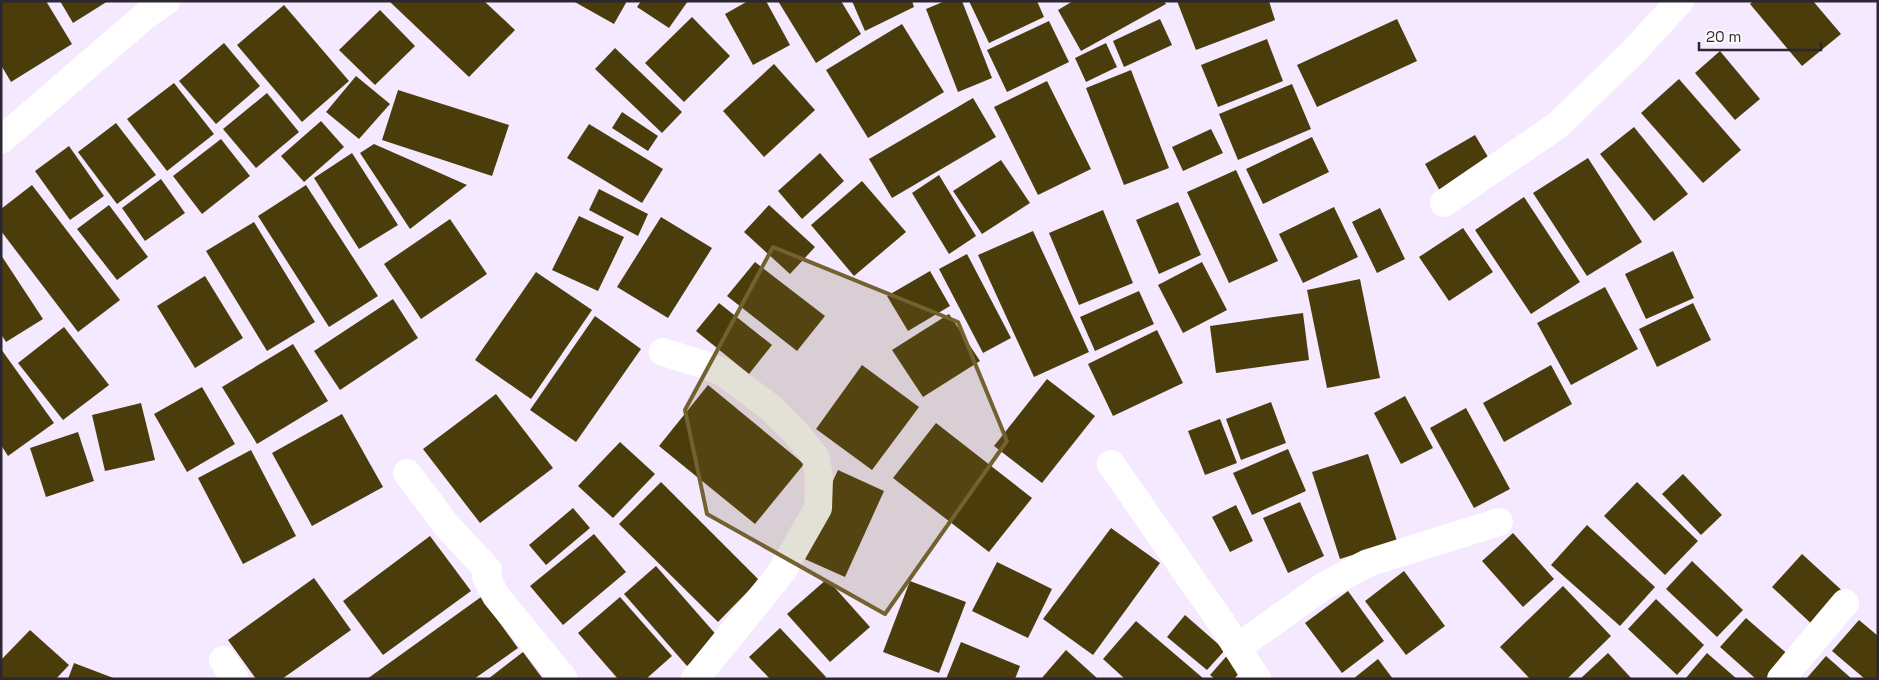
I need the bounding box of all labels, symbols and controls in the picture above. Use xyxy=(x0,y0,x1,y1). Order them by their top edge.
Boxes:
scale bar xyxy=(1699,20,1822,52)
text: 20 m xyxy=(1706,27,1741,46)

